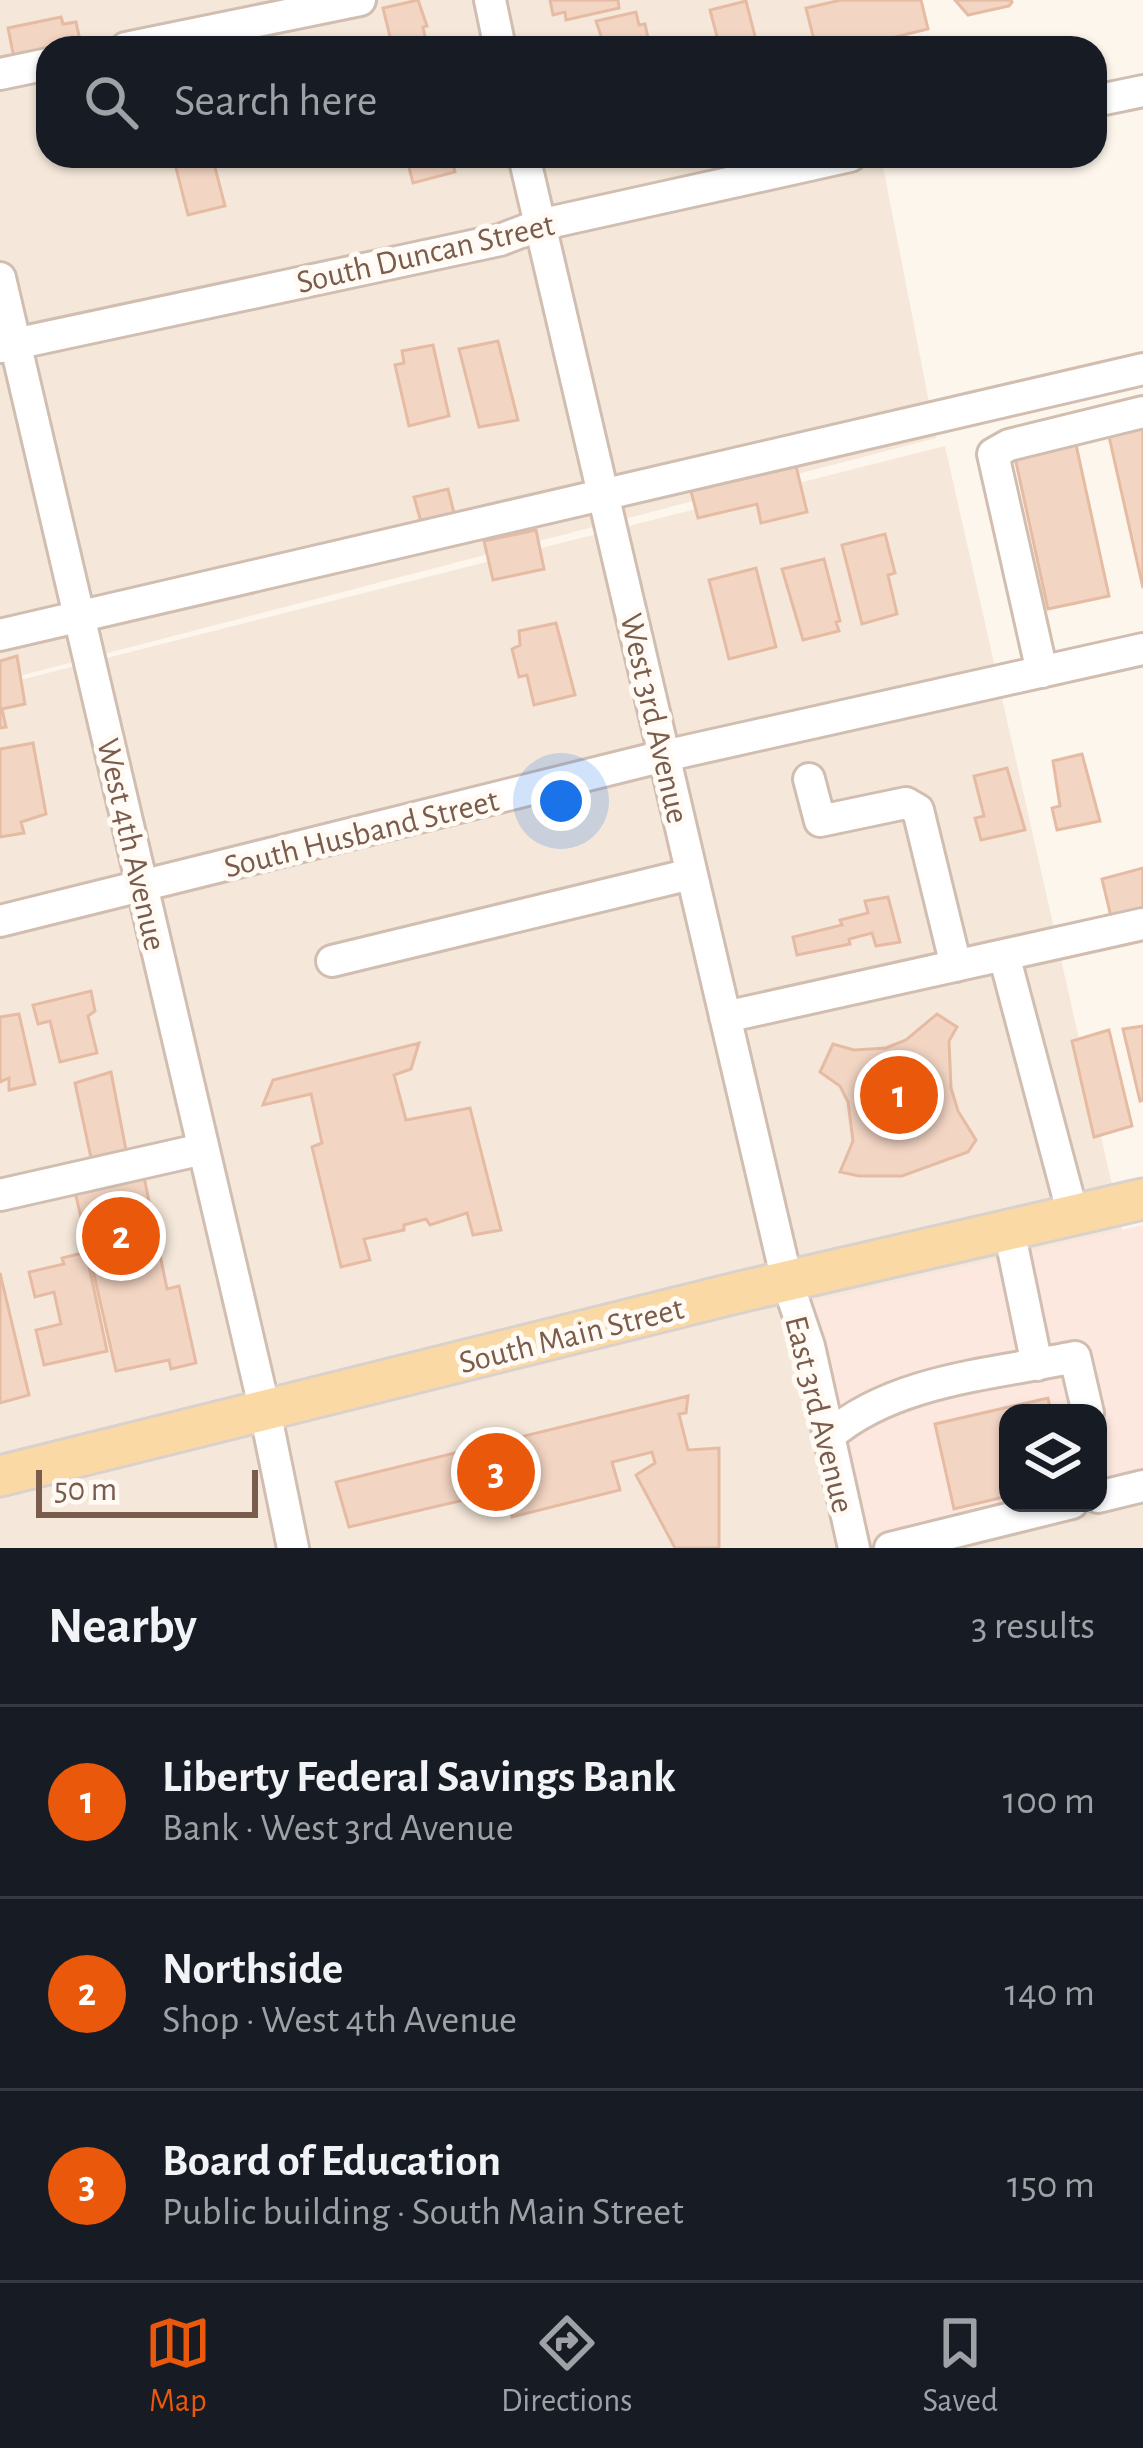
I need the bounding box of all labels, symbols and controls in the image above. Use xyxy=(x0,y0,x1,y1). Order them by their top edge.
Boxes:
search box xyxy=(36,36,1107,168)
icon: search xyxy=(78,69,144,135)
text: Search here xyxy=(174,79,377,124)
street label: South Duncan Street xyxy=(294,209,558,300)
street label: West 3rd Avenue xyxy=(613,610,694,827)
street label: West 4th Avenue xyxy=(90,735,171,954)
your location xyxy=(531,771,591,831)
street label: South Husband Street xyxy=(221,784,503,884)
pin: 1 xyxy=(860,1050,938,1140)
pin: 2 xyxy=(82,1191,160,1281)
street label: South Main Street xyxy=(456,1292,688,1380)
street label: East 3rd Avenue xyxy=(778,1313,859,1516)
map controls xyxy=(999,1404,1107,1512)
button: layers xyxy=(999,1404,1107,1512)
pin: 3 xyxy=(457,1427,535,1517)
scale bar xyxy=(36,1464,258,1517)
text: 50 m xyxy=(54,1474,117,1507)
text: Nearby xyxy=(48,1601,197,1652)
text: 3 results xyxy=(971,1607,1095,1646)
text: Liberty Federal Savings Bank xyxy=(162,1755,676,1800)
text: 1 xyxy=(80,1782,94,1821)
text: 100 m xyxy=(1003,1782,1095,1821)
text: Bank · West 3rd Avenue xyxy=(162,1809,514,1848)
text: Northside xyxy=(162,1947,343,1992)
text: 2 xyxy=(78,1974,96,2013)
text: 140 m xyxy=(1005,1974,1095,2013)
text: Shop · West 4th Avenue xyxy=(162,2001,517,2040)
text: Board of Education xyxy=(162,2139,501,2184)
text: 3 xyxy=(79,2166,95,2205)
text: 150 m xyxy=(1007,2166,1095,2205)
text: Public building · South Main Street xyxy=(162,2193,684,2232)
tab: Map xyxy=(145,2310,211,2422)
tab: Directions xyxy=(501,2310,632,2422)
tab: Saved xyxy=(922,2310,998,2422)

